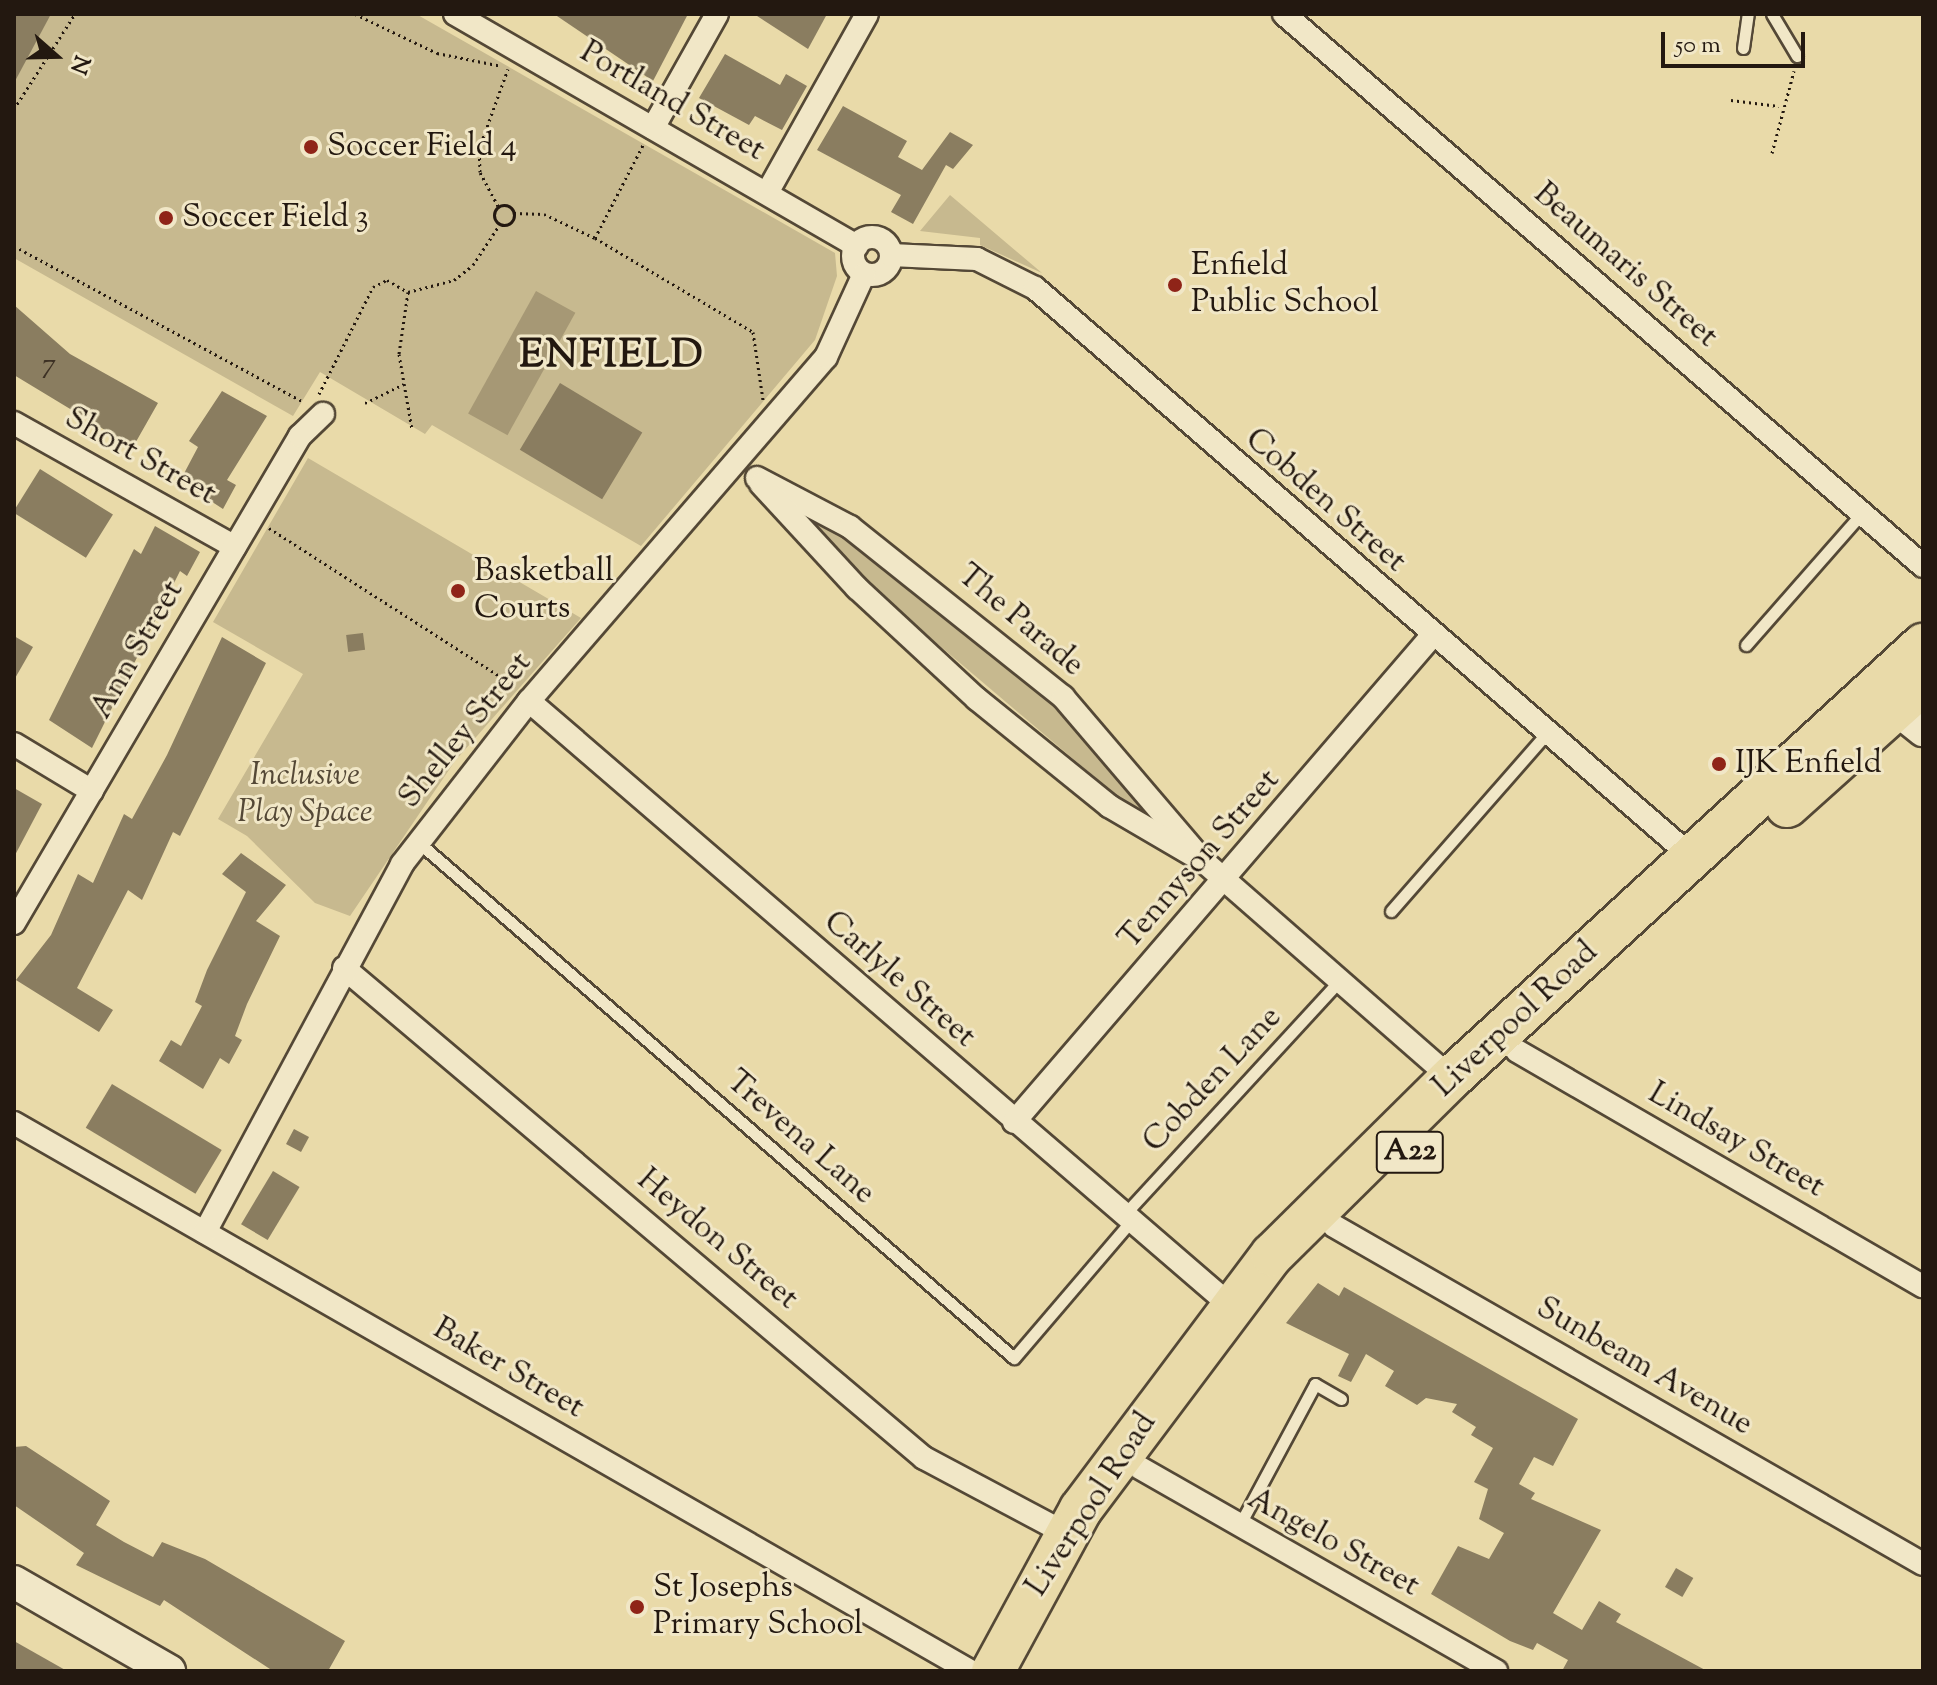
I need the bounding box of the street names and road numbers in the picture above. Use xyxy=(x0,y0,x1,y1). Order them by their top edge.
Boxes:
street label: Portland Street xyxy=(573,34,771,170)
street label: Beaumaris Street xyxy=(1525,176,1725,356)
street label: Short Street xyxy=(57,400,223,514)
street label: Cobden Street xyxy=(1237,421,1413,581)
street label: The Parade xyxy=(949,557,1091,685)
street label: Ann Street xyxy=(83,574,193,726)
street label: Shelley Street xyxy=(391,645,541,817)
street label: Tennyson Street xyxy=(1111,762,1289,958)
street label: Carlyle Street xyxy=(815,904,983,1056)
street label: Liverpool Road xyxy=(1426,934,1606,1106)
street label: Cobden Lane xyxy=(1136,999,1290,1161)
street label: Trevena Lane xyxy=(718,1063,882,1213)
street label: Lindsay Street xyxy=(1641,1075,1831,1207)
road number: A22 xyxy=(1374,1126,1446,1178)
street label: Heydon Street xyxy=(629,1161,805,1319)
street label: Sunbeam Avenue xyxy=(1529,1290,1759,1444)
street label: Baker Street xyxy=(426,1310,590,1428)
street label: Liverpool Road xyxy=(1018,1406,1166,1604)
street label: Angelo Street xyxy=(1240,1480,1426,1606)

